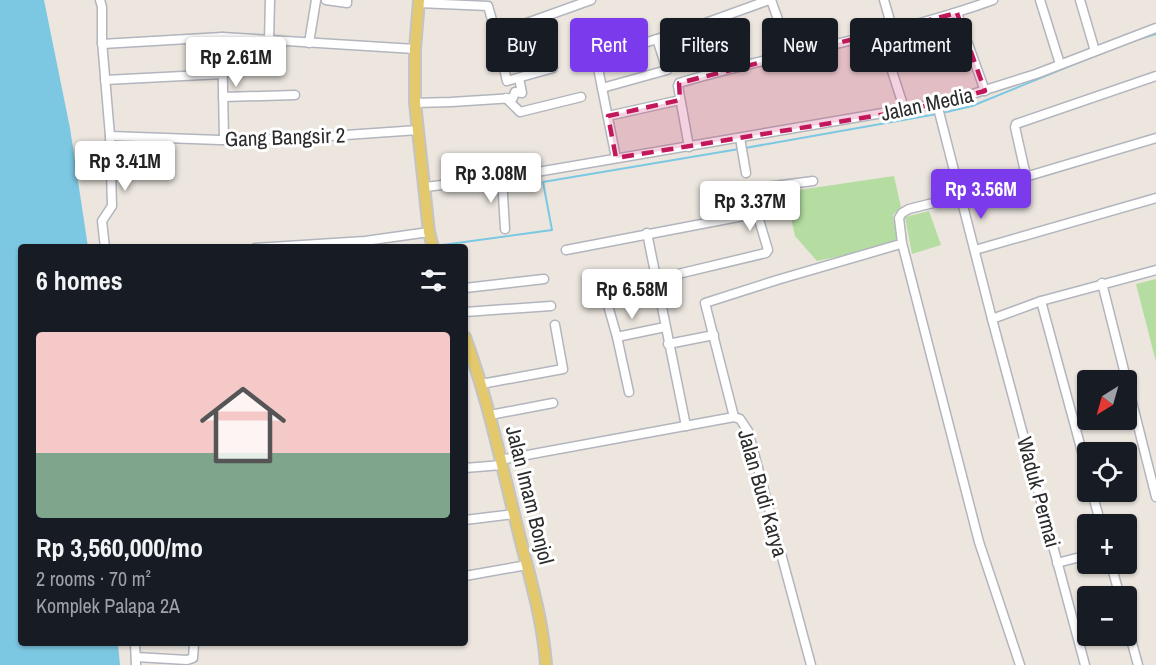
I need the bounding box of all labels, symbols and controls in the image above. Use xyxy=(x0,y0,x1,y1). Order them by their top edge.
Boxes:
chip: Buy xyxy=(486,18,558,72)
chip: Rent xyxy=(570,18,648,72)
chip: Filters xyxy=(660,18,750,72)
chip: New xyxy=(762,18,838,72)
chip: Apartment xyxy=(850,18,972,72)
pin: Rp 2.61M xyxy=(174,37,298,88)
text: Rp 2.61M xyxy=(200,43,272,70)
street label: Jalan Media xyxy=(878,80,976,128)
street label: Gang Bangsir 2 xyxy=(224,120,346,154)
pin: Rp 3.41M xyxy=(63,141,187,192)
text: Rp 3.41M xyxy=(89,147,161,174)
pin: Rp 3.08M xyxy=(429,153,553,204)
text: Rp 3.08M xyxy=(455,159,527,186)
pin: Rp 3.56M xyxy=(919,169,1043,220)
text: Rp 3.56M xyxy=(945,175,1017,202)
pin: Rp 3.37M xyxy=(688,181,812,232)
text: Rp 3.37M xyxy=(714,187,786,214)
text: 6 homes xyxy=(36,263,123,298)
icon: filters xyxy=(417,264,450,297)
pin: Rp 6.58M xyxy=(570,269,694,320)
text: Rp 6.58M xyxy=(596,275,668,302)
north arrow xyxy=(1077,370,1137,430)
map controls xyxy=(1077,370,1137,646)
icon: home xyxy=(189,371,297,479)
street label: Jalan Imam Bonjol xyxy=(499,423,561,567)
street label: Jalan Budi Karya xyxy=(731,426,795,560)
street label: Waduk Permai xyxy=(1010,434,1068,550)
button: locate xyxy=(1077,442,1137,502)
button: + xyxy=(1077,514,1137,574)
text: Rp 3,560,000/mo xyxy=(36,530,203,565)
text: 2 rooms · 70 m² xyxy=(36,565,151,592)
button: − xyxy=(1077,586,1137,646)
text: Komplek Palapa 2A xyxy=(36,592,180,619)

